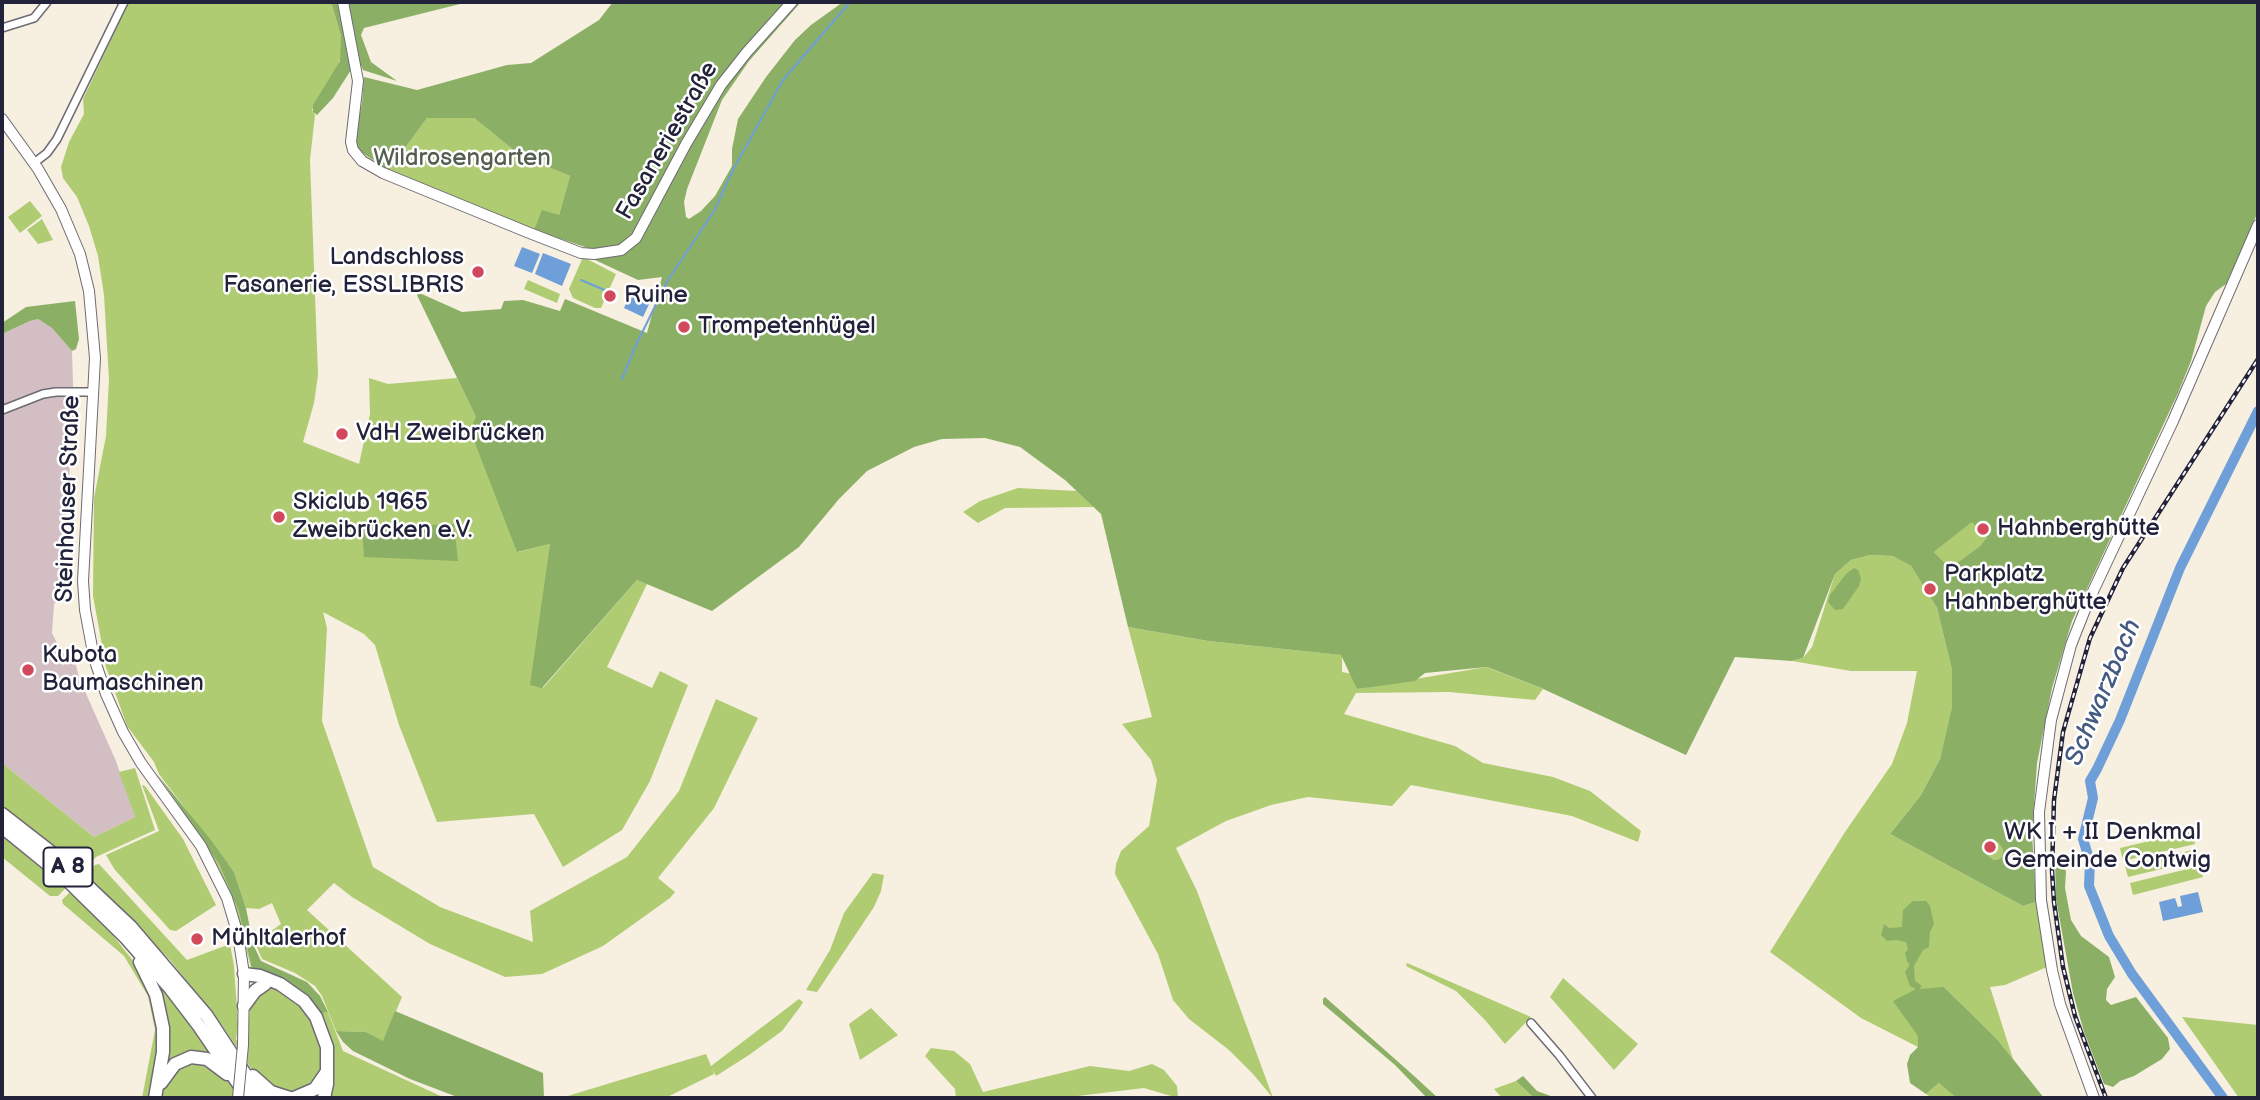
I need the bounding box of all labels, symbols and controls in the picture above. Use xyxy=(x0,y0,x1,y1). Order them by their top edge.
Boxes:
street label: Fasaneriestraße xyxy=(611,57,725,225)
park label: Wildrosengarten xyxy=(373,145,551,173)
place label: Landschloss Fasanerie, ESSLIBRIS xyxy=(223,244,464,300)
marker: Landschloss Fasanerie, ESSLIBRIS xyxy=(470,264,486,280)
place label: Ruine xyxy=(624,282,688,310)
marker: Ruine xyxy=(602,288,618,304)
place label: Trompetenhügel xyxy=(698,313,876,341)
marker: Trompetenhügel xyxy=(676,319,692,335)
street label: Steinhauser Straße xyxy=(51,395,87,603)
place label: VdH Zweibrücken xyxy=(356,420,545,448)
marker: VdH Zweibrücken xyxy=(334,426,350,442)
place label: Skiclub 1965 Zweibrücken e.V. xyxy=(293,489,472,545)
marker: Skiclub 1965 Zweibrücken e.V. xyxy=(271,509,287,525)
place label: Hahnberghütte xyxy=(1997,515,2160,543)
marker: Hahnberghütte xyxy=(1975,521,1991,537)
place label: Parkplatz Hahnberghütte xyxy=(1944,561,2107,617)
marker: Parkplatz Hahnberghütte xyxy=(1922,581,1938,597)
water label: Schwarzbach xyxy=(2059,615,2149,771)
place label: Kubota Baumaschinen xyxy=(42,642,204,698)
marker: Kubota Baumaschinen xyxy=(20,662,36,678)
place label: WK I + II Denkmal Gemeinde Contwig xyxy=(2004,819,2211,875)
marker: WK I + II Denkmal Gemeinde Contwig xyxy=(1982,839,1998,855)
road number: A 8 xyxy=(43,848,92,887)
place label: Mühltalerhof xyxy=(211,925,346,953)
marker: Mühltalerhof xyxy=(189,931,205,947)

